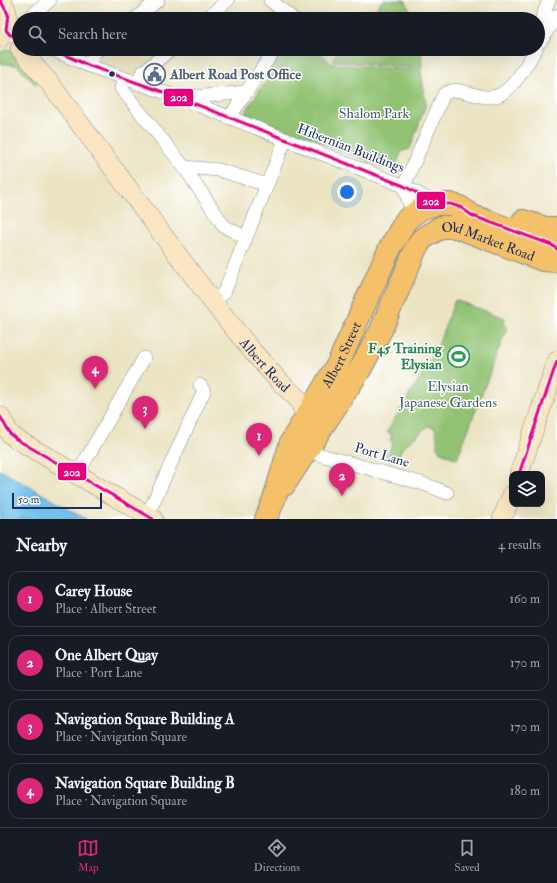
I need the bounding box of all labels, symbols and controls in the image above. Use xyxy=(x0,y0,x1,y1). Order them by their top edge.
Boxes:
search box xyxy=(12,12,545,56)
icon: search xyxy=(26,23,48,45)
text: Search here xyxy=(58,25,127,44)
public building icon: Albert Road Post Office xyxy=(141,61,167,87)
place label: Albert Road Post Office xyxy=(169,66,301,83)
unlabelled marker xyxy=(107,69,117,79)
line badge: 202 xyxy=(163,88,194,107)
text: 202 xyxy=(171,91,188,104)
park label: Shalom Park xyxy=(339,105,410,122)
street label: Hibernian Buildings xyxy=(295,120,407,176)
your location xyxy=(337,182,357,202)
line badge: 202 xyxy=(416,191,446,210)
text: 202 xyxy=(423,195,440,208)
street label: Old Market Road xyxy=(441,219,537,265)
street label: Albert Street xyxy=(317,318,365,391)
street label: Albert Road xyxy=(236,333,294,396)
place label: F45 Training Elysian xyxy=(368,340,443,374)
sports icon: F45 Training Elysian xyxy=(445,343,471,369)
pin: 4 xyxy=(82,356,108,389)
park label: Elysian Japanese Gardens xyxy=(398,378,497,412)
pin: 3 xyxy=(132,396,158,429)
pin: 1 xyxy=(246,423,272,456)
street label: Port Lane xyxy=(353,439,411,471)
line badge: 202 xyxy=(57,462,87,481)
pin: 2 xyxy=(329,463,355,496)
text: 202 xyxy=(64,466,81,479)
map controls xyxy=(509,471,545,507)
button: layers xyxy=(509,471,545,507)
scale bar xyxy=(12,491,102,510)
text: 50 m xyxy=(18,493,39,506)
text: Nearby xyxy=(16,535,67,556)
text: 4 results xyxy=(498,537,541,553)
text: Carey House xyxy=(55,582,132,601)
text: 1 xyxy=(28,591,32,607)
text: 160 m xyxy=(509,591,540,607)
text: Place · Albert Street xyxy=(55,601,156,617)
text: One Albert Quay xyxy=(55,646,158,665)
text: 2 xyxy=(27,655,33,671)
text: 170 m xyxy=(510,655,540,671)
text: Place · Port Lane xyxy=(55,665,142,681)
text: Navigation Square Building A xyxy=(55,710,235,729)
text: 3 xyxy=(28,719,33,735)
text: 170 m xyxy=(510,719,540,735)
text: Place · Navigation Square xyxy=(55,729,187,745)
text: Navigation Square Building B xyxy=(55,774,235,793)
text: 4 xyxy=(26,783,34,799)
text: 180 m xyxy=(510,783,540,799)
text: Place · Navigation Square xyxy=(55,793,187,809)
tab: Map xyxy=(77,837,99,874)
tab: Directions xyxy=(254,837,300,874)
tab: Saved xyxy=(455,837,480,874)

